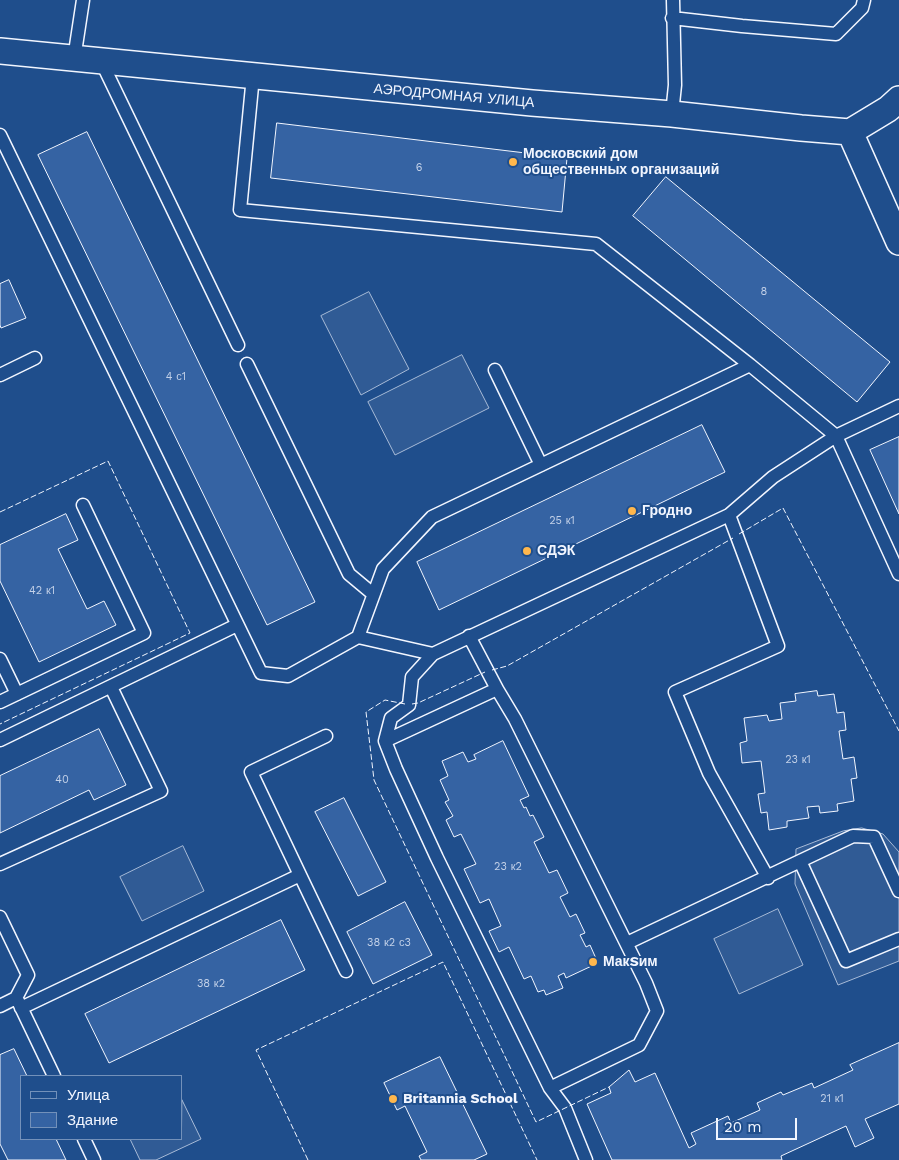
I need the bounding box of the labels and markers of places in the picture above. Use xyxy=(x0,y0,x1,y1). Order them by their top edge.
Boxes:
place label: Московский дом общественных организаций xyxy=(523,146,719,178)
marker: Московский дом общественных организаций xyxy=(507,156,519,168)
place label: Гродно xyxy=(642,503,692,519)
marker: Гродно xyxy=(626,505,638,517)
place label: СДЭК xyxy=(537,543,575,559)
marker: СДЭК xyxy=(521,545,533,557)
place label: МакSим xyxy=(603,954,658,970)
marker: МакSим xyxy=(587,956,599,968)
place label: Britannia School xyxy=(403,1091,518,1107)
marker: Britannia School xyxy=(387,1093,399,1105)

